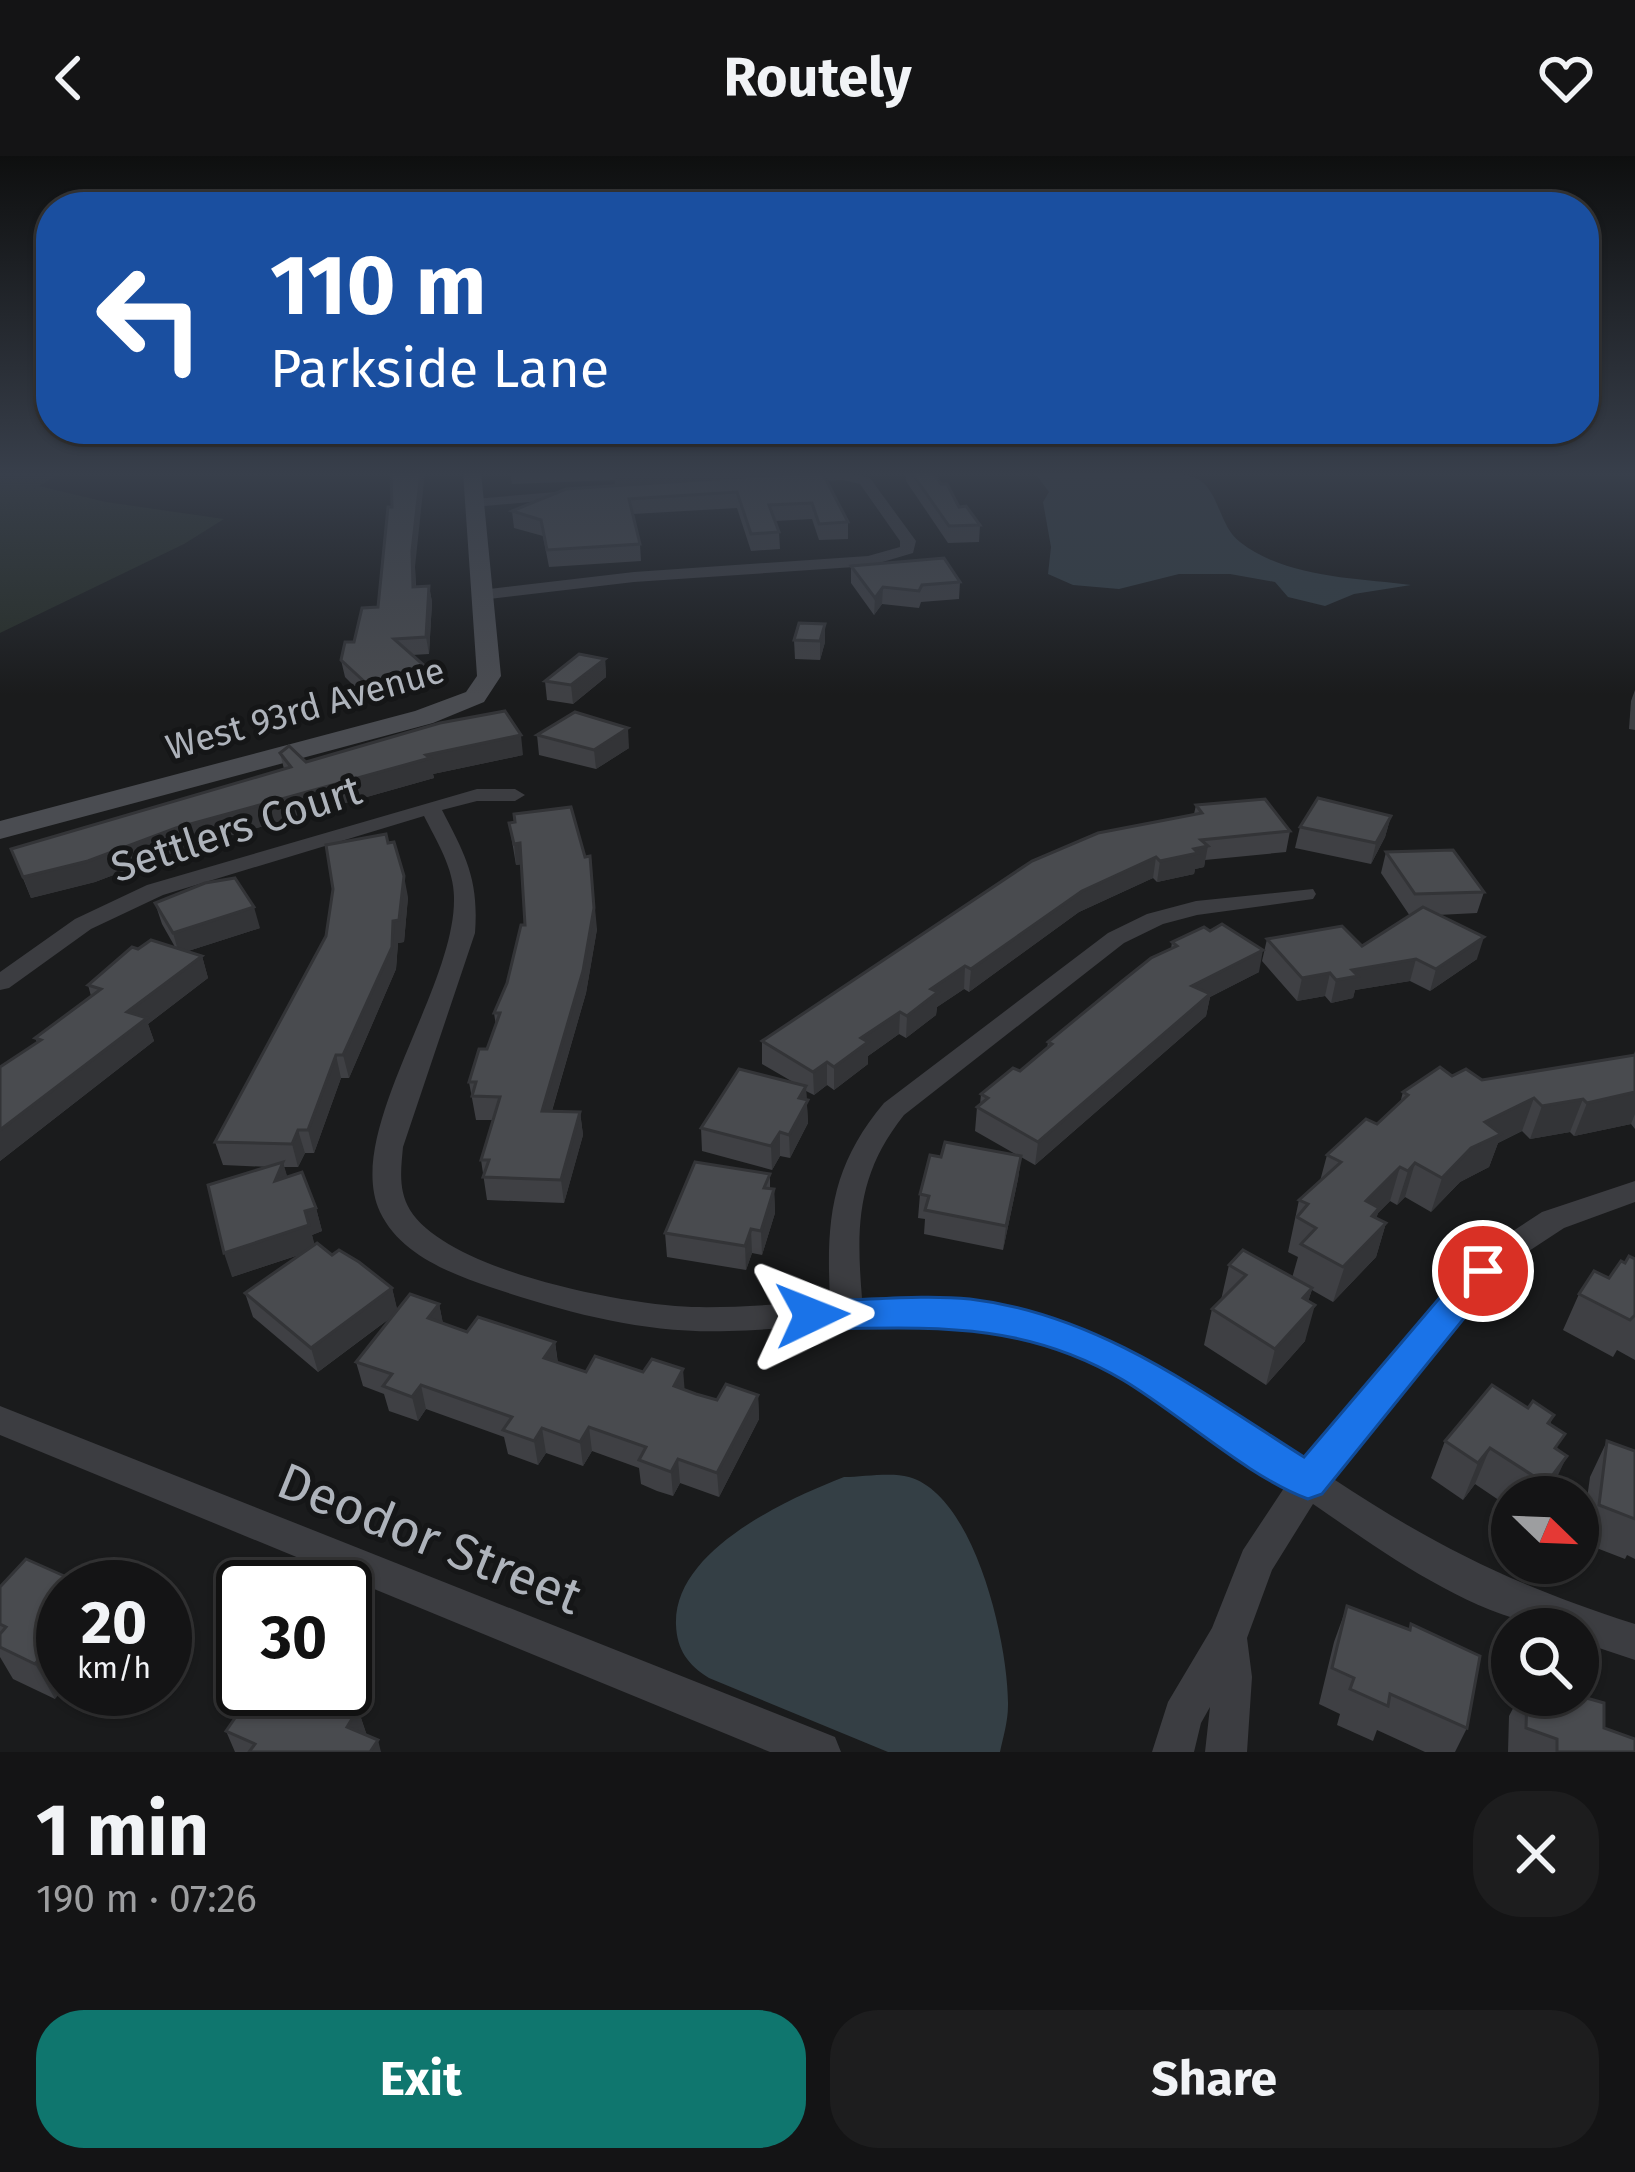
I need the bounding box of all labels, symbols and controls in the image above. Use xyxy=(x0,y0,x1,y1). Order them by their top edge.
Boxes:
icon: back xyxy=(36,45,102,111)
icon: heart xyxy=(1533,45,1599,111)
text: Routely xyxy=(723,46,912,110)
text: 110 m xyxy=(270,235,486,336)
icon: left xyxy=(72,240,228,396)
text: Parkside Lane xyxy=(270,337,609,401)
street label: West 93rd Avenue xyxy=(161,648,450,770)
street label: Settlers Court xyxy=(105,765,368,893)
pin xyxy=(1432,1220,1534,1322)
icon: arrive xyxy=(1450,1238,1516,1304)
position arrow xyxy=(749,1252,875,1378)
street label: Deodor Street xyxy=(269,1450,591,1628)
north arrow xyxy=(1491,1476,1599,1584)
map controls xyxy=(1491,1476,1599,1716)
speed limit sign: 30 xyxy=(216,1560,372,1716)
text: 20 xyxy=(81,1587,147,1659)
button: search xyxy=(1491,1608,1599,1716)
text: km/h xyxy=(77,1650,151,1686)
text: 1 min xyxy=(36,1788,209,1874)
button: close xyxy=(1473,1791,1599,1917)
text: 190 m · 07:26 xyxy=(36,1876,257,1922)
button: Exit xyxy=(36,2010,806,2148)
button: Share xyxy=(830,2010,1599,2148)

